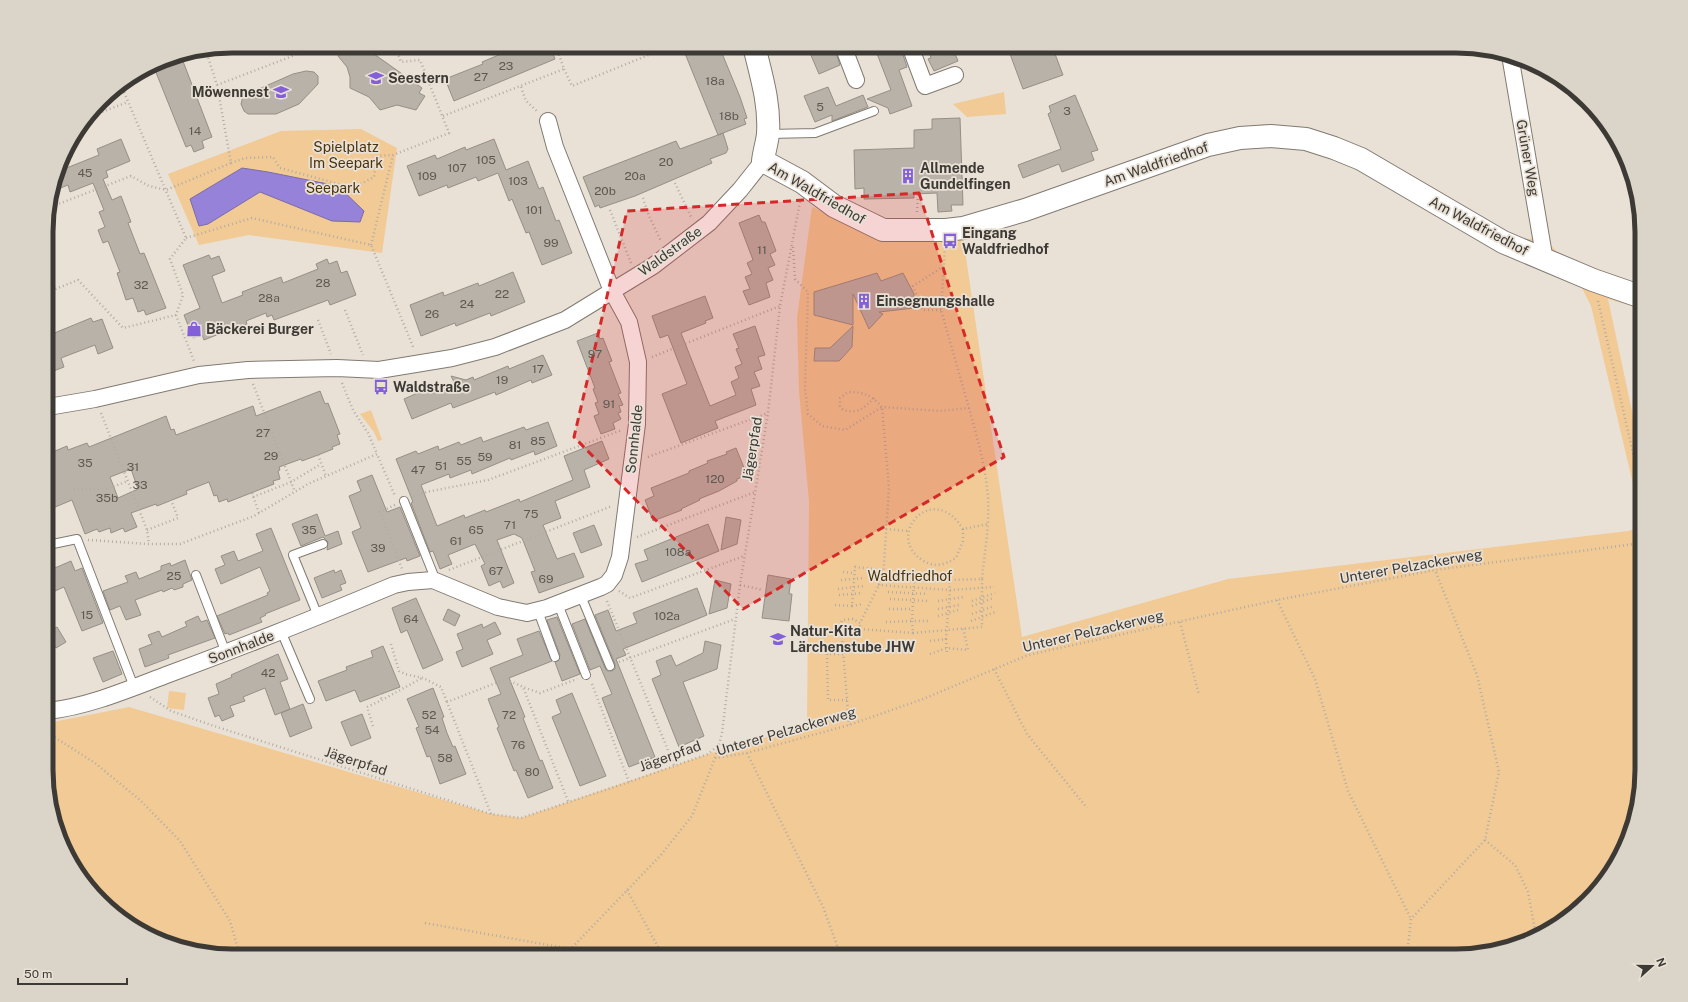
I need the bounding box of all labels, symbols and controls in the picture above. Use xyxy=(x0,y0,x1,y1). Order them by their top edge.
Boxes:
house number: 23 xyxy=(499,59,513,73)
school or university icon: Seestern xyxy=(367,69,385,87)
place label: Seestern xyxy=(388,70,449,86)
house number: 27 xyxy=(474,70,488,84)
house number: 18a xyxy=(705,74,725,88)
school or university icon: Möwennest xyxy=(272,83,290,101)
place label: Möwennest xyxy=(192,84,269,100)
house number: 5 xyxy=(816,100,824,114)
house number: 3 xyxy=(1063,104,1071,118)
house number: 18b xyxy=(719,109,739,123)
street label: Grüner Weg xyxy=(1513,118,1543,198)
house number: 14 xyxy=(189,124,202,138)
street label: Am Waldfriedhof xyxy=(1101,138,1211,189)
park label: Spielplatz Im Seepark xyxy=(309,139,383,171)
house number: 105 xyxy=(476,153,496,167)
house number: 20 xyxy=(659,155,673,169)
street label: Am Waldfriedhof xyxy=(765,159,869,228)
place label: Allmende Gundelfingen xyxy=(920,160,1011,192)
house number: 107 xyxy=(447,161,467,175)
house number: 45 xyxy=(77,166,93,180)
building icon: Allmende Gundelfingen xyxy=(899,167,917,185)
house number: 109 xyxy=(417,169,437,183)
house number: 20a xyxy=(624,169,646,183)
house number: 103 xyxy=(508,174,528,188)
park label: Seepark xyxy=(306,180,360,196)
house number: 20b xyxy=(594,184,616,198)
street label: Am Waldfriedhof xyxy=(1427,193,1532,259)
house number: 101 xyxy=(525,203,543,217)
street label: Waldstraße xyxy=(635,223,705,279)
place label: Eingang Waldfriedhof xyxy=(962,225,1049,257)
bus stop icon: Eingang Waldfriedhof xyxy=(941,232,959,250)
house number: 99 xyxy=(544,236,558,250)
house number: 11 xyxy=(757,243,767,257)
house number: 28 xyxy=(316,276,331,290)
house number: 32 xyxy=(134,278,148,292)
house number: 22 xyxy=(495,287,509,301)
house number: 28a xyxy=(258,291,280,305)
building icon: Einsegnungshalle xyxy=(855,292,873,310)
place label: Einsegnungshalle xyxy=(876,293,995,309)
house number: 24 xyxy=(460,297,475,311)
house number: 26 xyxy=(425,307,439,321)
shop icon: Bäckerei Burger xyxy=(185,320,203,338)
place label: Bäckerei Burger xyxy=(206,321,314,337)
house number: 97 xyxy=(588,347,602,361)
house number: 17 xyxy=(532,362,544,376)
house number: 19 xyxy=(496,373,508,387)
bus stop icon: Waldstraße xyxy=(372,378,390,396)
place label: Waldstraße xyxy=(393,379,470,395)
house number: 91 xyxy=(603,397,615,411)
street label: Sonnhalde xyxy=(622,404,646,474)
street label: Jägerpfad xyxy=(739,416,765,482)
house number: 27 xyxy=(256,426,270,440)
house number: 85 xyxy=(530,434,546,448)
house number: 81 xyxy=(509,438,521,452)
house number: 29 xyxy=(264,449,278,463)
house number: 59 xyxy=(477,450,493,464)
house number: 55 xyxy=(456,454,472,468)
house number: 35 xyxy=(77,456,93,470)
house number: 51 xyxy=(435,459,447,473)
house number: 31 xyxy=(127,460,139,474)
house number: 47 xyxy=(411,463,425,477)
house number: 120 xyxy=(705,472,725,486)
house number: 33 xyxy=(132,478,148,492)
house number: 35b xyxy=(96,491,118,505)
house number: 75 xyxy=(524,507,539,521)
house number: 71 xyxy=(504,518,516,532)
house number: 35 xyxy=(301,523,317,537)
house number: 65 xyxy=(468,523,484,537)
house number: 61 xyxy=(450,534,462,548)
house number: 39 xyxy=(371,541,385,555)
house number: 108a xyxy=(665,545,691,559)
street label: Unterer Pelzackerweg xyxy=(1338,546,1484,586)
house number: 67 xyxy=(489,564,503,578)
park label: Waldfriedhof xyxy=(868,568,953,584)
house number: 25 xyxy=(167,569,182,583)
house number: 69 xyxy=(539,572,553,586)
street label: Unterer Pelzackerweg xyxy=(1021,607,1165,655)
house number: 15 xyxy=(81,608,94,622)
house number: 102a xyxy=(654,609,680,623)
house number: 64 xyxy=(404,612,419,626)
place label: Natur-Kita Lärchenstube JHW xyxy=(790,623,915,655)
street label: Sonnhalde xyxy=(206,627,276,667)
school or university icon: Natur-Kita Lärchenstube JHW xyxy=(769,630,787,648)
house number: 42 xyxy=(261,666,275,680)
street label: Unterer Pelzackerweg xyxy=(714,703,858,759)
house number: 52 xyxy=(422,708,436,722)
house number: 72 xyxy=(502,708,516,722)
house number: 54 xyxy=(424,723,440,737)
street label: Jägerpfad xyxy=(637,737,703,775)
house number: 76 xyxy=(511,738,525,752)
street label: Jägerpfad xyxy=(323,743,389,779)
house number: 58 xyxy=(437,751,453,765)
house number: 80 xyxy=(524,765,540,779)
north arrow xyxy=(1632,946,1672,986)
text: N xyxy=(1654,956,1668,969)
scale bar xyxy=(18,960,127,986)
text: 50 m xyxy=(24,967,52,981)

